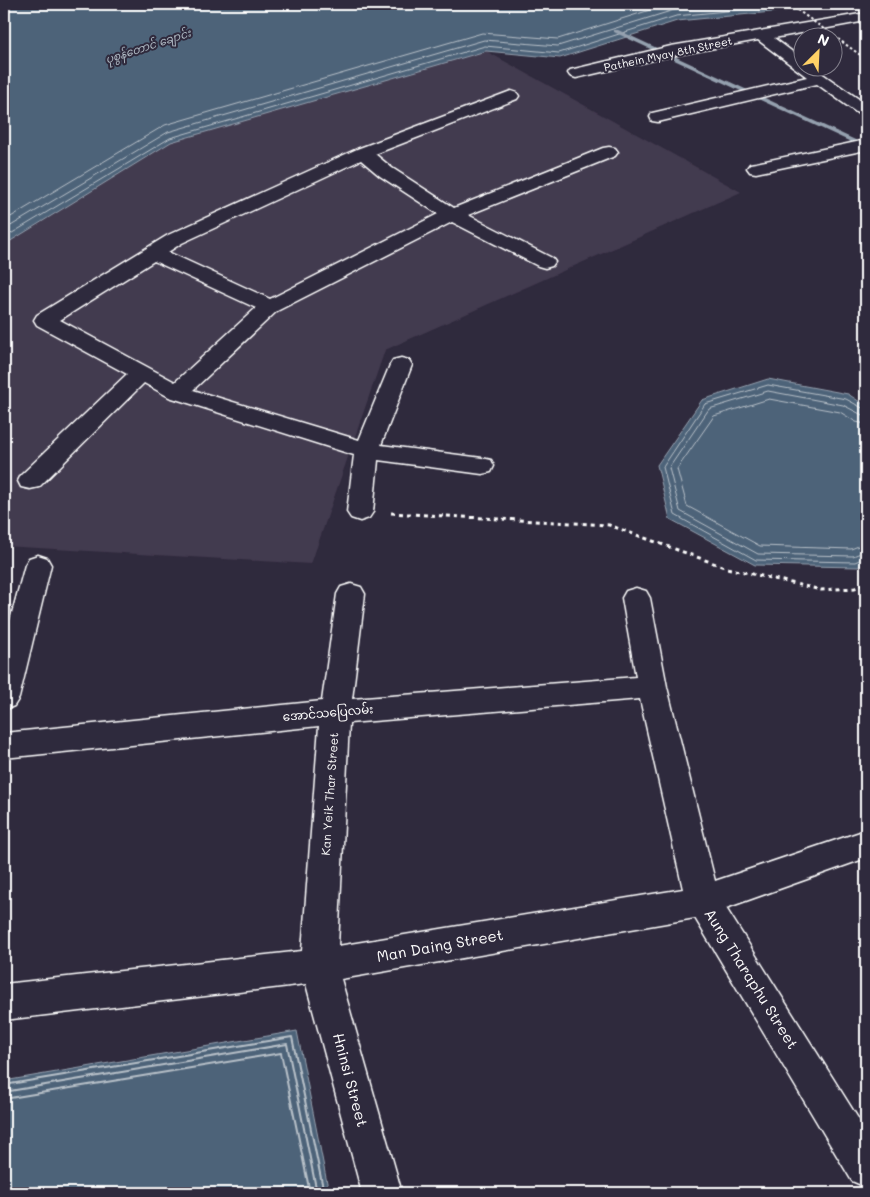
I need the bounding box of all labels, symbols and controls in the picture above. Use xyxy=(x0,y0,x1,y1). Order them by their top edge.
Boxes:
water label: ပုစွန်တောင် ချောင်း xyxy=(103,24,195,69)
north arrow xyxy=(792,28,842,78)
text: N xyxy=(815,29,832,51)
street label: Pathein Myay 8th Street xyxy=(602,32,734,74)
street label: အောင်သပြေလမ်း xyxy=(282,700,374,727)
street label: Kan Yeik Thar Street xyxy=(317,732,341,856)
street label: Aung Tharaphu Street xyxy=(700,905,803,1052)
street label: Man Daing Street xyxy=(375,924,505,966)
street label: Hninsi Street xyxy=(329,1031,373,1129)

